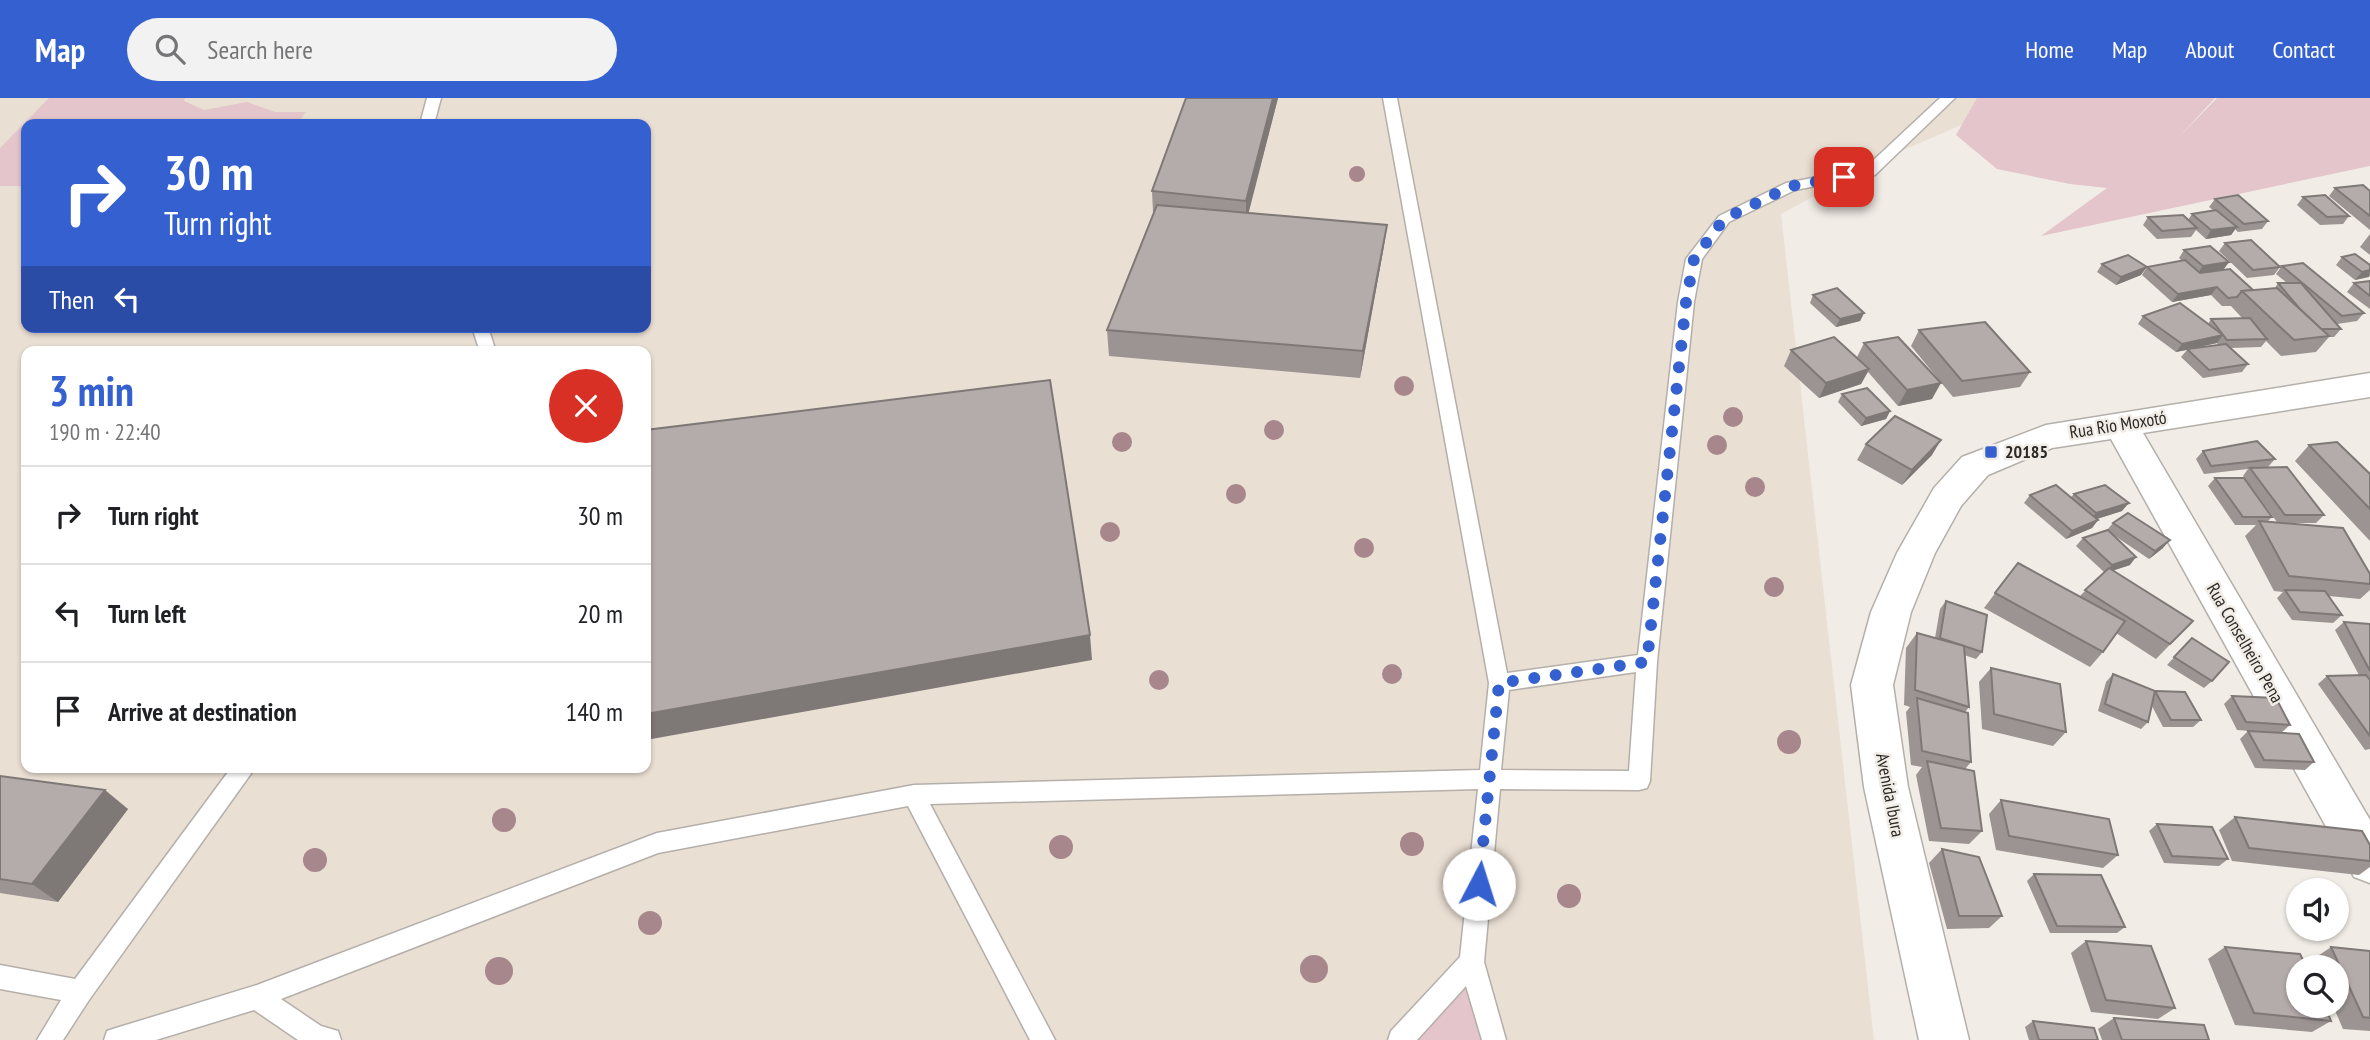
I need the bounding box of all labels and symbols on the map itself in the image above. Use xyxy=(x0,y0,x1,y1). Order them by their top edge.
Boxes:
pin xyxy=(1814,147,1874,207)
street label: Rua Rio Moxotó xyxy=(2068,405,2168,444)
place label: 20185 xyxy=(2005,440,2048,463)
marker: 20185 xyxy=(1983,444,1999,460)
street label: Rua Conselheiro Pena xyxy=(2202,579,2289,707)
street label: Avenida Ibura xyxy=(1871,751,1910,839)
position arrow xyxy=(1442,847,1516,921)

